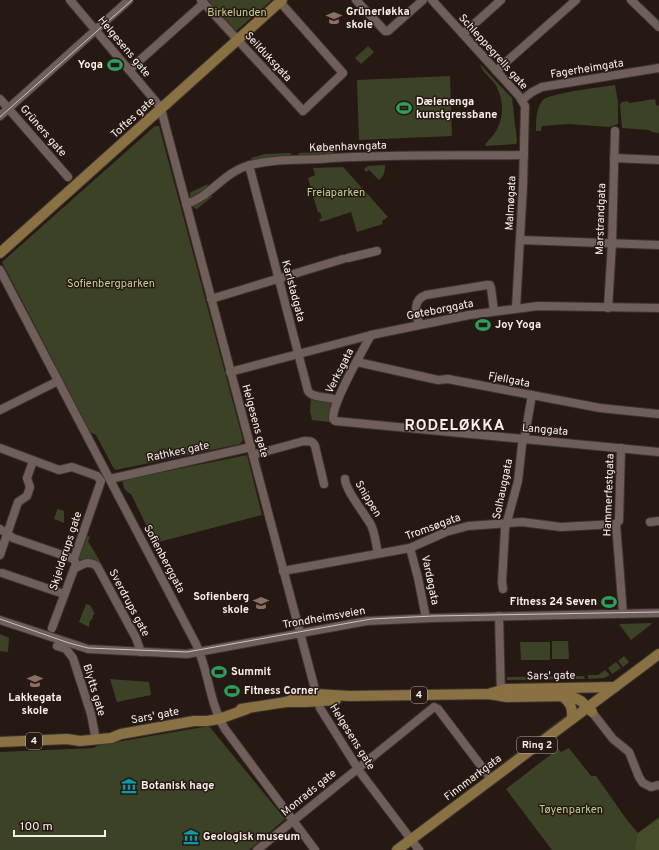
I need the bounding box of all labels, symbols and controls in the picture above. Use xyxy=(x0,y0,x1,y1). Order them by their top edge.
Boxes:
place label: Grünerløkka skole xyxy=(346,5,410,32)
park label: Birkelunden xyxy=(207,6,267,20)
school or university icon: Grünerløkka skole xyxy=(325,9,343,27)
street label: Schleppegrells gate xyxy=(455,11,531,93)
street label: Helgesens gate xyxy=(94,14,154,80)
street label: Seilduksgata xyxy=(241,29,295,85)
sports icon: Yoga xyxy=(106,56,124,74)
street label: Fagerheimgata xyxy=(549,56,625,82)
place label: Yoga xyxy=(78,58,103,72)
street label: Toftes gate xyxy=(108,94,158,141)
place label: Dælenenga kunstgressbane xyxy=(416,95,497,122)
sports icon: Dælenenga kunstgressbane xyxy=(395,99,413,117)
street label: Grüners gate xyxy=(17,102,69,160)
street label: Københavngata xyxy=(309,139,387,155)
street label: Malmøgata xyxy=(503,175,519,231)
street label: Marstrandgata xyxy=(593,183,609,255)
park label: Freiaparken xyxy=(307,186,365,200)
street label: Karlstadgata xyxy=(278,259,308,323)
park label: Sofienbergparken xyxy=(67,277,155,291)
street label: Gøteborggata xyxy=(405,297,475,323)
sports icon: Joy Yoga xyxy=(474,316,492,334)
place label: Joy Yoga xyxy=(495,318,541,332)
street label: Verksgata xyxy=(323,346,357,396)
street label: Fjellgata xyxy=(487,369,531,391)
street label: Helgesens gate xyxy=(238,383,272,459)
district label: RODELØKKA xyxy=(405,417,505,436)
street label: Langgata xyxy=(521,421,569,439)
street label: Rathkes gate xyxy=(145,438,211,465)
street label: Hammerfestgata xyxy=(601,453,617,537)
street label: Solhauggata xyxy=(490,457,516,521)
street label: Snippen xyxy=(352,478,384,520)
street label: Skjelderups gate xyxy=(47,510,85,592)
street label: Tromsøgata xyxy=(403,510,463,543)
street label: Sofienberggata xyxy=(140,522,188,596)
street label: Vardøgata xyxy=(418,554,442,606)
street label: Sverdrups gate xyxy=(105,567,153,639)
place label: Sofienberg skole xyxy=(193,590,249,617)
sports icon: Fitness 24 Seven xyxy=(600,593,618,611)
school or university icon: Sofienberg skole xyxy=(252,594,270,612)
place label: Fitness 24 Seven xyxy=(510,595,597,609)
street label: Trondheimsveien xyxy=(281,604,367,632)
street label: Blytts gate xyxy=(79,662,109,718)
sports icon: Summit xyxy=(210,663,228,681)
place label: Summit xyxy=(231,665,271,679)
street label: Sars' gate xyxy=(527,669,576,683)
school or university icon: Lakkegata skole xyxy=(26,672,44,690)
sports icon: Fitness Corner xyxy=(223,682,241,700)
place label: Fitness Corner xyxy=(244,684,319,698)
road number: 4 xyxy=(411,687,427,703)
place label: Lakkegata skole xyxy=(8,691,62,718)
street label: Helgesens gate xyxy=(326,701,378,773)
street label: Sars' gate xyxy=(130,704,180,728)
road number: 4 xyxy=(26,733,42,749)
road number: Ring 2 xyxy=(517,737,557,753)
street label: Finnmarkgata xyxy=(441,752,505,804)
street label: Monrads gate xyxy=(279,766,340,820)
museum icon: Botanisk hage xyxy=(120,777,138,795)
place label: Botanisk hage xyxy=(141,779,214,793)
park label: Tøyenparken xyxy=(539,803,603,817)
scale bar xyxy=(14,812,105,838)
text: 100 m xyxy=(20,819,53,835)
museum icon: Geologisk museum xyxy=(182,828,200,846)
place label: Geologisk museum xyxy=(203,830,300,844)

